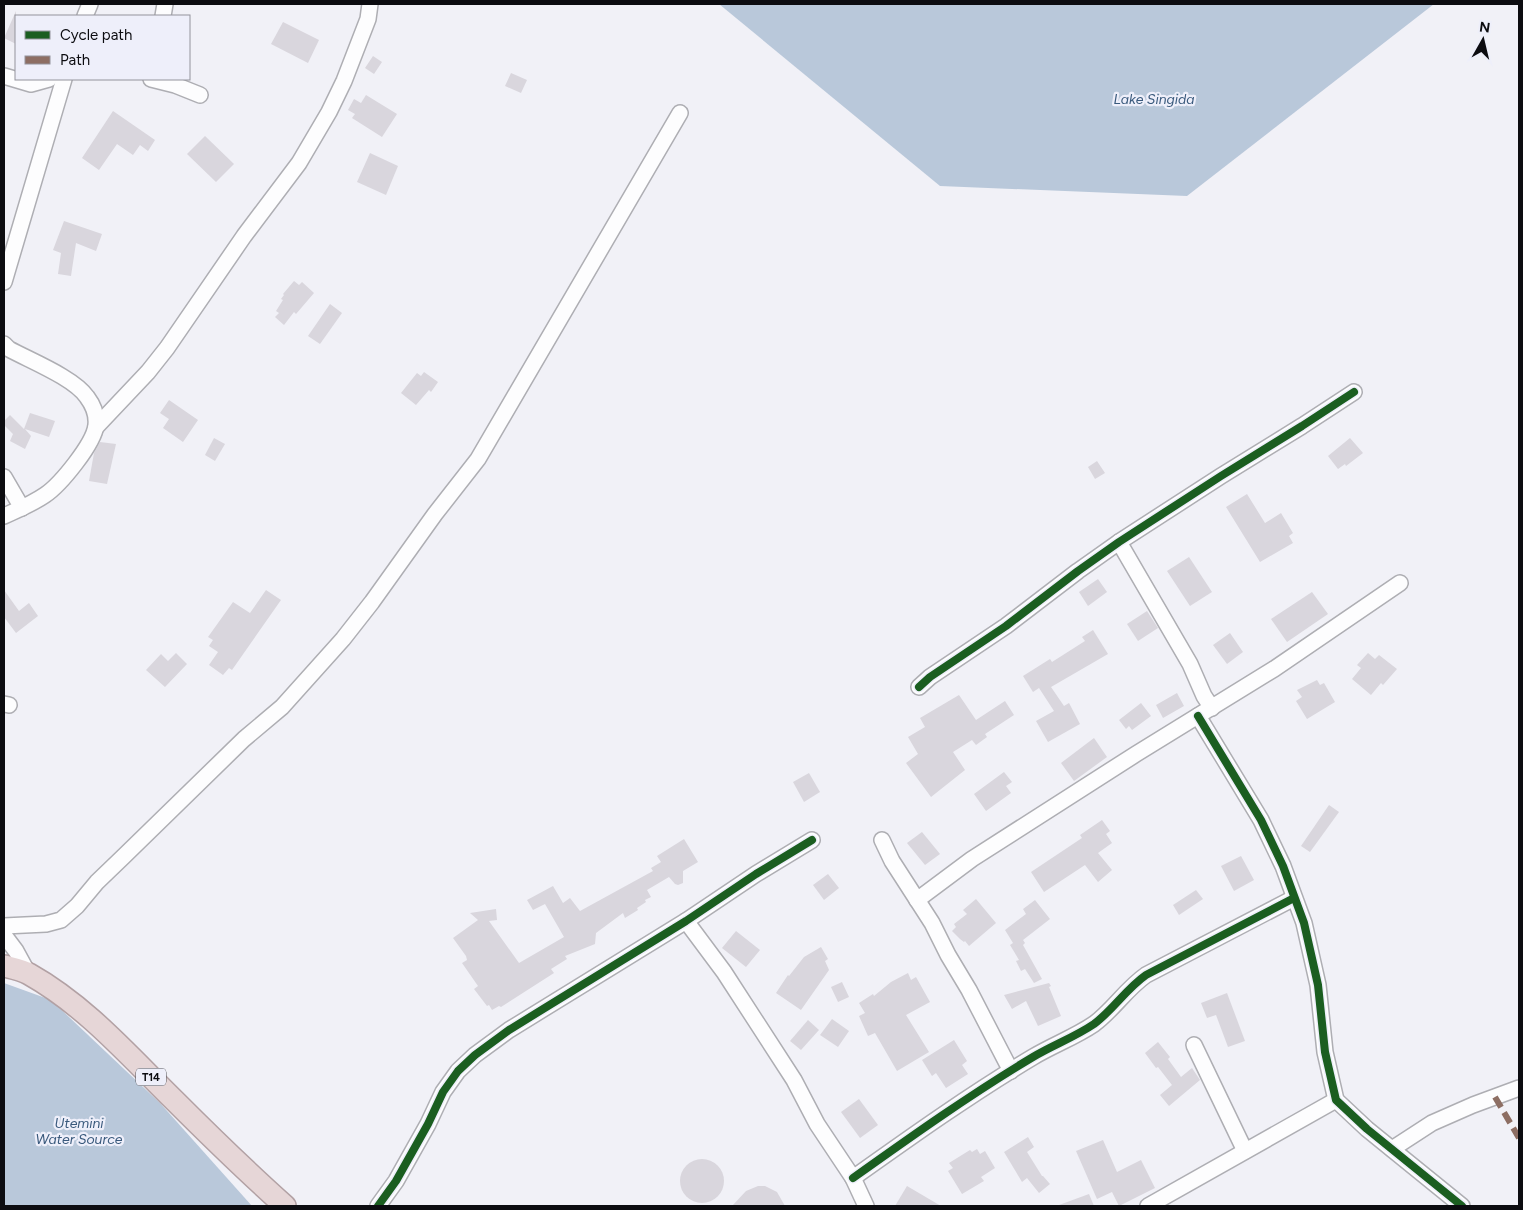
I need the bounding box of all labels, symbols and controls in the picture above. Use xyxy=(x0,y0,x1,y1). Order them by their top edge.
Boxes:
legend xyxy=(15,15,190,80)
north arrow xyxy=(1458,15,1508,65)
text: N xyxy=(1478,18,1491,37)
text: Cycle path xyxy=(60,26,132,44)
text: Path xyxy=(60,51,90,69)
water label: Lake Singida xyxy=(1114,91,1194,108)
road number: T14 xyxy=(136,1068,166,1086)
water label: Utemini Water Source xyxy=(36,1115,123,1148)

